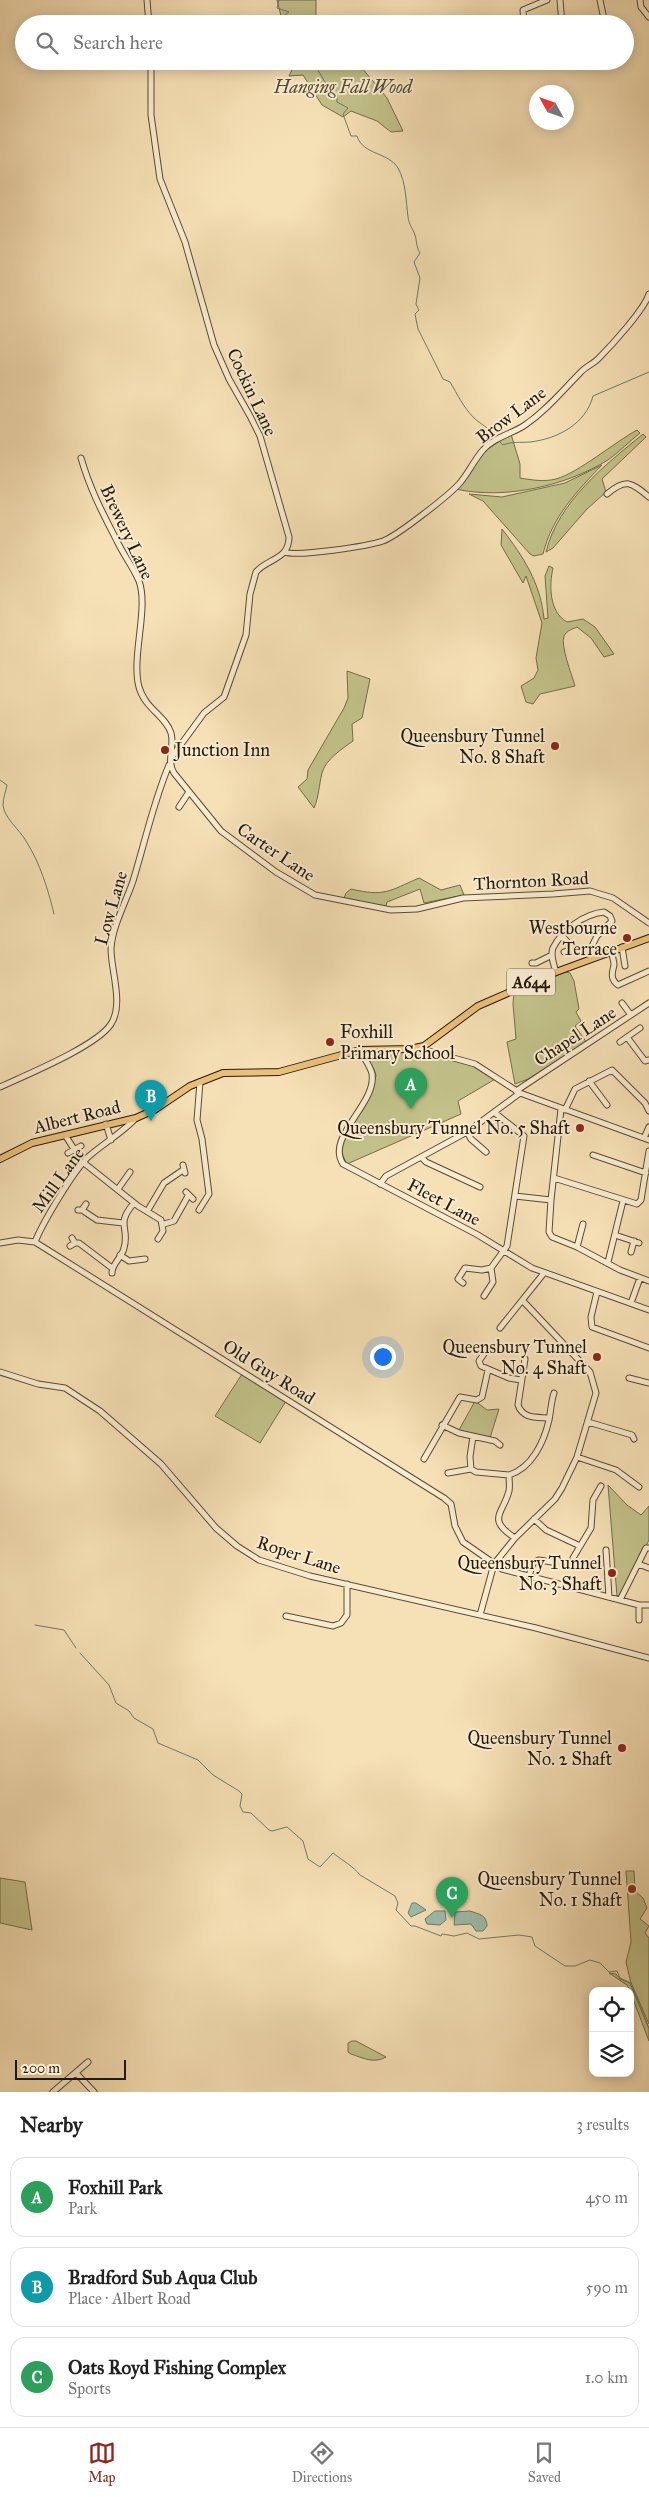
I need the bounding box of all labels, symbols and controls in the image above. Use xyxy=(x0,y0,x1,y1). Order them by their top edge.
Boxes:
search box xyxy=(15,15,634,70)
icon: search xyxy=(33,29,61,57)
text: Search here xyxy=(73,31,163,54)
park label: Hanging Fall Wood xyxy=(273,76,414,98)
north arrow xyxy=(529,85,574,130)
street label: Cockin Lane xyxy=(222,345,282,439)
street label: Brow Lane xyxy=(472,382,550,448)
street label: Brewery Lane xyxy=(95,481,159,583)
place label: Queensbury Tunnel No. 8 Shaft xyxy=(401,725,546,768)
place label: Junction Inn xyxy=(173,739,270,762)
marker: Queensbury Tunnel No. 8 Shaft xyxy=(549,740,561,752)
marker: Junction Inn xyxy=(159,744,171,756)
street label: Carter Lane xyxy=(233,818,319,886)
street label: Thornton Road xyxy=(473,867,589,895)
street label: Low Lane xyxy=(90,868,132,948)
place label: Westbourne Terrace xyxy=(529,917,617,960)
marker: Westbourne Terrace xyxy=(621,932,633,944)
road number: A644 xyxy=(507,969,555,996)
street label: Chapel Lane xyxy=(530,1001,620,1071)
place label: Foxhill Primary School xyxy=(340,1021,455,1064)
marker: Foxhill Primary School xyxy=(324,1036,336,1048)
pin: A xyxy=(395,1068,427,1109)
pin: B xyxy=(135,1080,167,1121)
street label: Albert Road xyxy=(30,1096,123,1139)
place label: Queensbury Tunnel No. 5 Shaft xyxy=(337,1117,571,1139)
marker: Queensbury Tunnel No. 5 Shaft xyxy=(574,1122,586,1134)
street label: Mill Lane xyxy=(27,1143,89,1217)
street label: Fleet Lane xyxy=(404,1174,484,1230)
street label: Old Guy Road xyxy=(219,1335,319,1409)
place label: Queensbury Tunnel No. 4 Shaft xyxy=(443,1336,588,1379)
your location xyxy=(370,1344,396,1370)
marker: Queensbury Tunnel No. 4 Shaft xyxy=(591,1351,603,1363)
street label: Roper Lane xyxy=(254,1531,344,1579)
place label: Queensbury Tunnel No. 3 Shaft xyxy=(458,1552,603,1595)
marker: Queensbury Tunnel No. 3 Shaft xyxy=(606,1567,618,1579)
place label: Queensbury Tunnel No. 2 Shaft xyxy=(468,1727,613,1770)
marker: Queensbury Tunnel No. 2 Shaft xyxy=(616,1742,628,1754)
place label: Queensbury Tunnel No. 1 Shaft xyxy=(478,1868,623,1911)
pin: C xyxy=(436,1877,468,1918)
marker: Queensbury Tunnel No. 1 Shaft xyxy=(626,1883,638,1895)
map controls xyxy=(589,1987,634,2077)
button: locate xyxy=(589,1987,634,2032)
button: layers xyxy=(589,2032,634,2077)
scale bar xyxy=(15,2057,126,2080)
text: 200 m xyxy=(22,2060,60,2077)
text: Nearby xyxy=(20,2112,83,2138)
text: 3 results xyxy=(576,2115,629,2134)
text: Foxhill Park xyxy=(68,2176,163,2199)
text: A xyxy=(32,2188,42,2207)
text: 450 m xyxy=(585,2188,628,2207)
text: Park xyxy=(68,2199,97,2218)
text: Bradford Sub Aqua Club xyxy=(68,2266,257,2289)
text: B xyxy=(32,2278,42,2297)
text: 590 m xyxy=(586,2278,628,2297)
text: Place · Albert Road xyxy=(68,2289,191,2308)
text: Oats Royd Fishing Complex xyxy=(68,2356,286,2379)
text: C xyxy=(32,2368,42,2387)
text: 1.0 km xyxy=(585,2368,628,2387)
text: Sports xyxy=(68,2379,111,2398)
tab: Map xyxy=(88,2439,116,2486)
tab: Directions xyxy=(292,2439,352,2486)
tab: Saved xyxy=(528,2439,561,2486)

